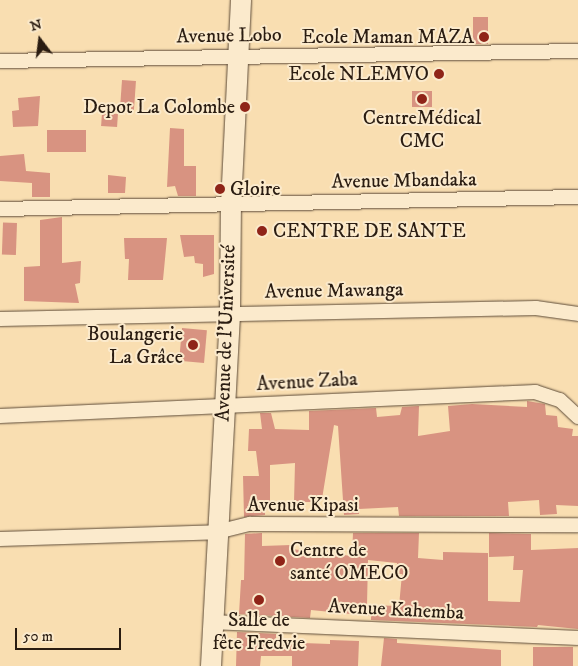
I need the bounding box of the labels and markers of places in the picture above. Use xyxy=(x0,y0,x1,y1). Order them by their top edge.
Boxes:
place label: Ecole Maman MAZA xyxy=(301,25,474,49)
marker: Ecole Maman MAZA xyxy=(478,31,490,43)
place label: Ecole NLEMVO xyxy=(288,62,429,86)
marker: Ecole NLEMVO xyxy=(433,68,445,80)
marker: CentreMédical CMC xyxy=(416,93,428,105)
place label: Depot La Colombe xyxy=(83,95,235,119)
marker: Depot La Colombe xyxy=(239,101,251,113)
place label: CentreMédical CMC xyxy=(363,107,481,154)
place label: Gloire xyxy=(230,177,281,201)
marker: Gloire xyxy=(214,183,226,195)
place label: CENTRE DE SANTE xyxy=(273,219,466,243)
marker: CENTRE DE SANTE xyxy=(255,224,269,238)
place label: Boulangerie La Grâce xyxy=(87,322,183,369)
marker: Boulangerie La Grâce xyxy=(187,339,199,351)
place label: Centre de santé OMECO xyxy=(290,538,408,585)
marker: Centre de santé OMECO xyxy=(274,555,286,567)
marker: Salle de fête Fredvie xyxy=(253,594,265,606)
place label: Salle de fête Fredvie xyxy=(213,608,305,655)

